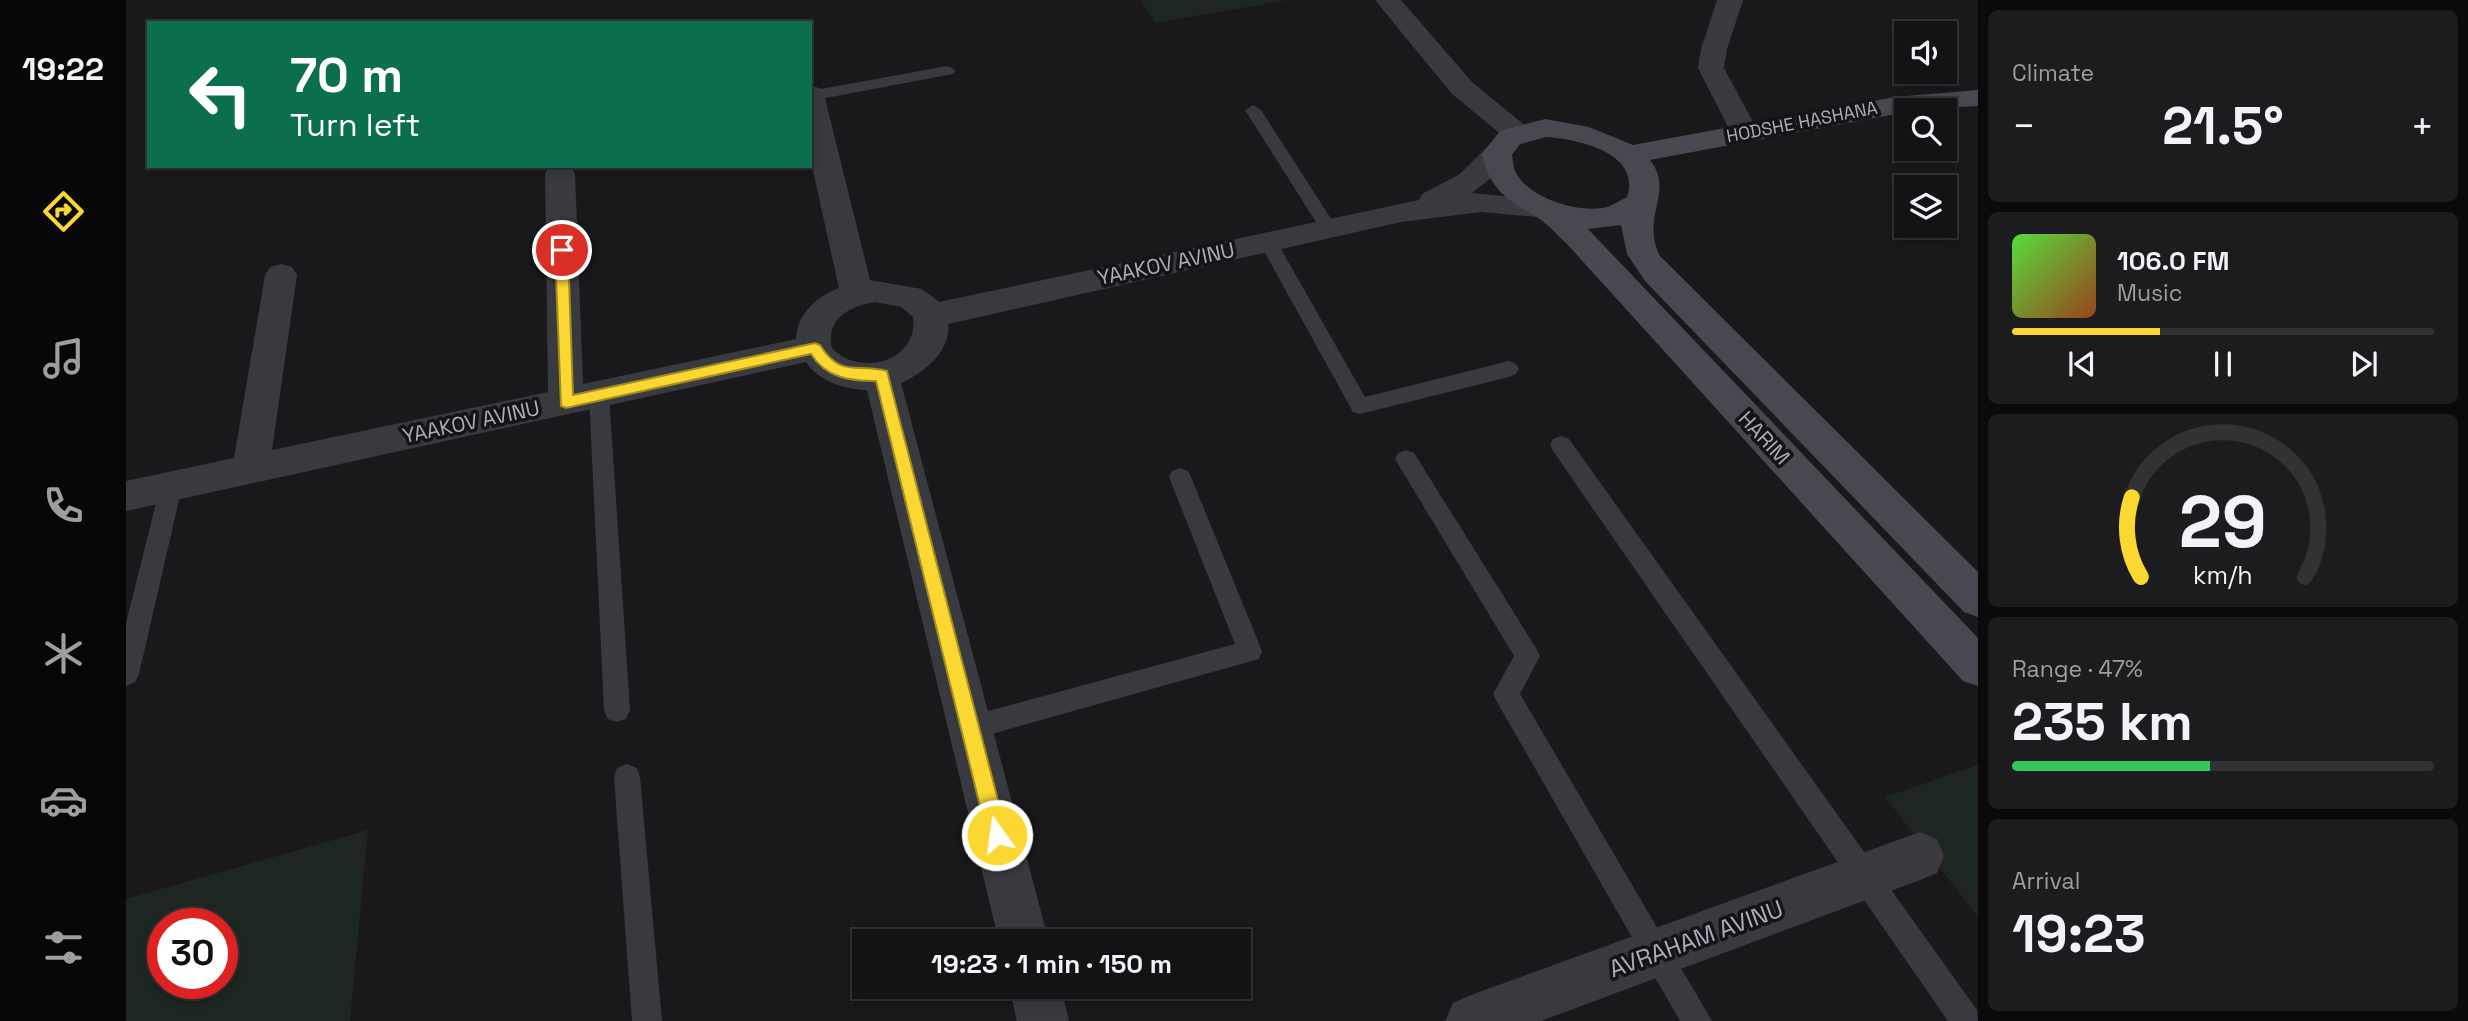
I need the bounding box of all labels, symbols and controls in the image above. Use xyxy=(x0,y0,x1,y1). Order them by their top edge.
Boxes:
map controls xyxy=(1894,21,1957,238)
button: sound xyxy=(1894,21,1957,84)
text: 70 m xyxy=(290,44,403,106)
text: 19:22 xyxy=(22,49,104,89)
icon: left xyxy=(175,49,266,140)
text: Climate xyxy=(2012,58,2094,88)
text: 21.5° xyxy=(2162,93,2284,159)
street label: HODSHE HASHANA xyxy=(1724,96,1879,147)
button: search xyxy=(1894,98,1957,161)
text: − xyxy=(2012,102,2036,150)
text: + xyxy=(2410,102,2434,150)
text: Turn left xyxy=(290,105,420,145)
button: layers xyxy=(1894,175,1957,238)
icon: directions xyxy=(39,187,88,236)
pin xyxy=(532,220,592,280)
icon: arrive xyxy=(543,231,581,269)
street label: YAAKOV AVINU xyxy=(1095,236,1237,291)
text: 106.0 FM xyxy=(2117,244,2229,278)
text: Music xyxy=(2117,278,2182,308)
icon: music xyxy=(39,334,88,383)
icon: previous xyxy=(2063,345,2101,383)
icon: pause xyxy=(2204,345,2242,383)
icon: next xyxy=(2345,345,2383,383)
street label: YAAKOV AVINU xyxy=(400,394,542,449)
street label: HARIM xyxy=(1733,405,1796,470)
text: 29 xyxy=(2179,475,2267,568)
icon: phone xyxy=(39,481,88,530)
text: km/h xyxy=(2193,558,2253,590)
icon: climate xyxy=(39,629,88,678)
text: Range · 47% xyxy=(2012,654,2143,684)
text: 235 km xyxy=(2012,689,2193,755)
icon: car xyxy=(39,776,88,825)
position arrow xyxy=(960,798,1034,872)
text: Arrival xyxy=(2012,866,2080,896)
street label: AVRAHAM AVINU xyxy=(1605,893,1787,984)
text: 19:23 xyxy=(2012,901,2146,967)
speed limit sign: 30 xyxy=(147,908,238,999)
icon: filters xyxy=(39,923,88,972)
text: 19:23 · 1 min · 150 m xyxy=(931,947,1172,981)

